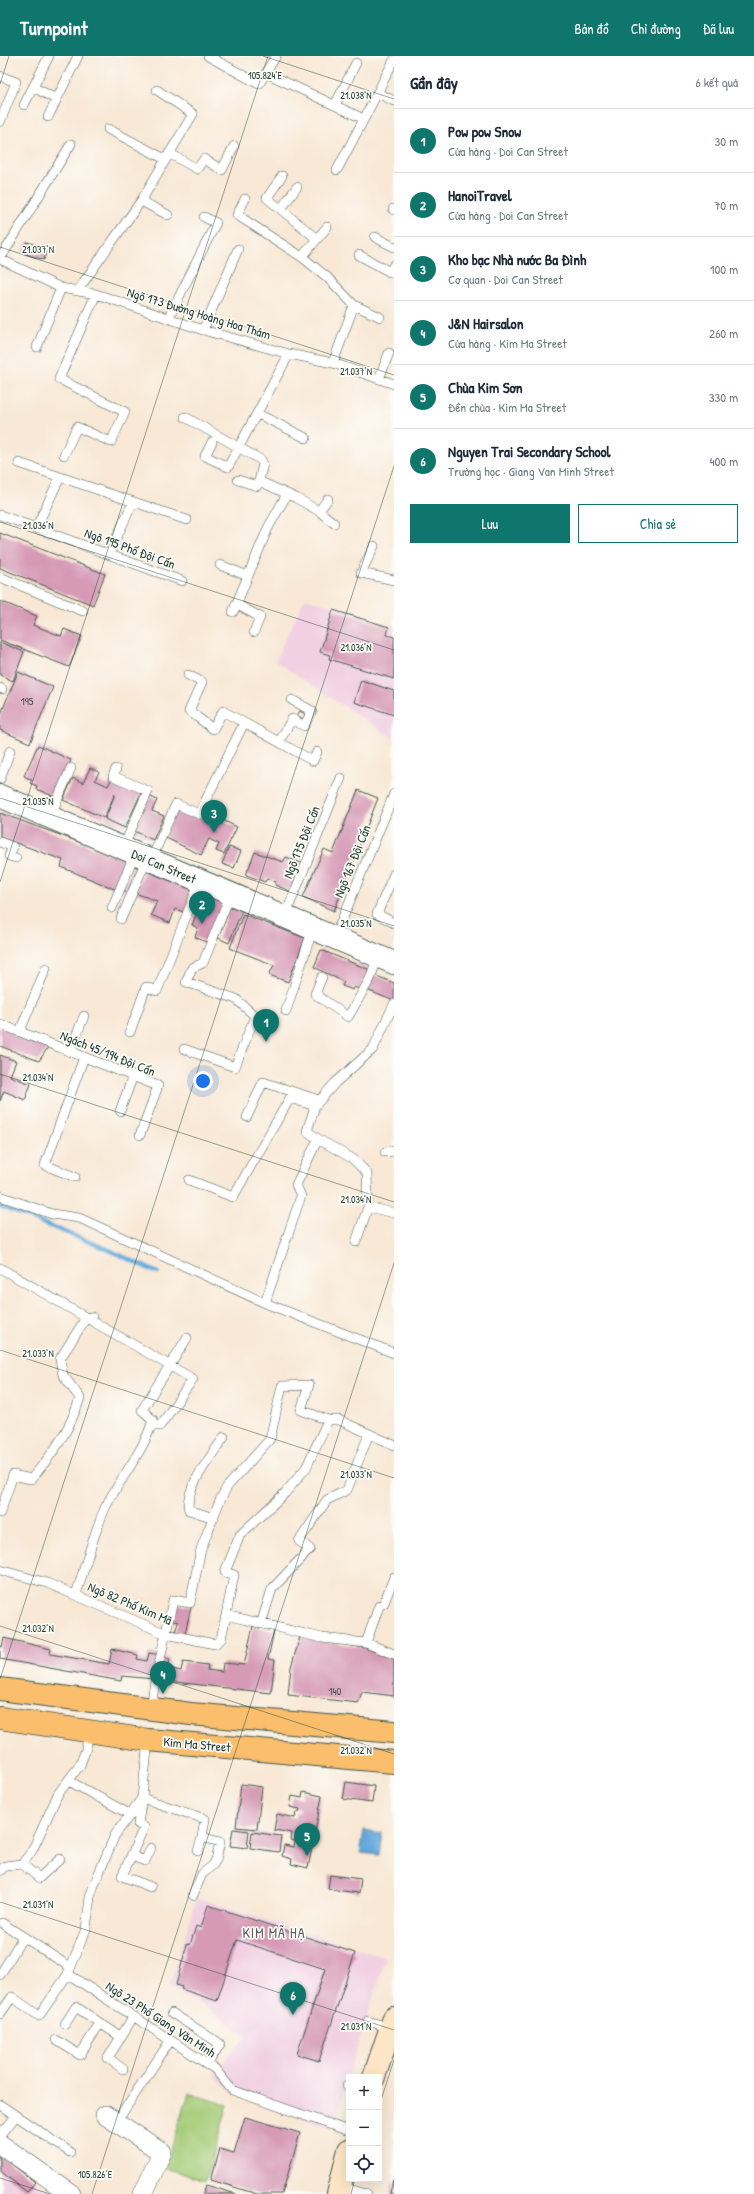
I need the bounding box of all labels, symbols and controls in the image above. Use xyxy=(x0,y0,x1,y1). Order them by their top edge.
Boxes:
text: Turnpoint xyxy=(20,15,88,41)
text: Bản đồ xyxy=(575,19,609,38)
text: Chỉ đường xyxy=(631,19,681,38)
text: Đã lưu xyxy=(703,19,734,38)
text: 105.824°E xyxy=(248,69,283,82)
text: Gần đây xyxy=(410,71,458,94)
text: 6 kết quả xyxy=(695,73,738,91)
text: 21.038°N xyxy=(340,89,372,102)
text: Pow pow Snow xyxy=(448,121,521,142)
text: 1 xyxy=(421,132,425,150)
text: 30 m xyxy=(715,132,738,150)
text: Cửa hàng · Doi Can Street xyxy=(448,142,568,160)
text: HanoiTravel xyxy=(448,185,512,206)
text: 2 xyxy=(420,196,426,214)
text: 70 m xyxy=(714,196,738,214)
text: Cửa hàng · Doi Can Street xyxy=(448,206,568,224)
text: 21.037°N xyxy=(22,243,54,256)
text: Kho bạc Nhà nước Ba Đình xyxy=(448,249,586,270)
text: 3 xyxy=(420,260,426,278)
text: 100 m xyxy=(710,260,738,278)
text: Cơ quan · Doi Can Street xyxy=(448,270,563,288)
street label: Ngõ 173 Đường Hoàng Hoa Thám xyxy=(125,283,273,343)
text: J&N Hairsalon xyxy=(448,313,523,334)
text: 4 xyxy=(421,324,425,342)
text: 260 m xyxy=(709,324,738,342)
text: Cửa hàng · Kim Ma Street xyxy=(448,334,567,352)
text: 21.037°N xyxy=(340,365,372,378)
text: Chùa Kim Sơn xyxy=(448,377,522,398)
text: 5 xyxy=(420,388,426,406)
text: 330 m xyxy=(709,388,738,406)
text: Đền chùa · Kim Ma Street xyxy=(448,398,566,416)
text: Nguyen Trai Secondary School xyxy=(448,441,611,462)
text: 6 xyxy=(420,452,426,470)
text: 400 m xyxy=(710,452,738,470)
text: Trường học · Giang Van Minh Street xyxy=(448,462,614,480)
button: Lưu xyxy=(410,504,570,543)
button: Chia sẻ xyxy=(578,504,738,543)
text: 21.036°N xyxy=(22,519,54,532)
street label: Ngõ 195 Phố Đội Cấn xyxy=(82,523,178,573)
text: 21.036°N xyxy=(340,641,372,654)
house number: 195 xyxy=(21,694,34,708)
text: 21.035°N xyxy=(22,795,54,808)
pin: 3 xyxy=(201,800,227,833)
street label: Ngõ 175 Đội Cấn xyxy=(278,803,324,881)
street label: Ngõ 167 Đội Cấn xyxy=(329,822,375,900)
street label: Doi Can Street xyxy=(129,844,200,888)
pin: 2 xyxy=(189,891,215,924)
text: 21.035°N xyxy=(340,917,372,930)
pin: 1 xyxy=(253,1009,279,1042)
street label: Ngách 45/194 Đội Cấn xyxy=(58,1026,158,1080)
text: 21.034°N xyxy=(23,1071,53,1084)
your location xyxy=(193,1071,213,1091)
text: 21.034°N xyxy=(341,1193,371,1206)
text: 21.033°N xyxy=(22,1347,54,1360)
text: 21.033°N xyxy=(340,1468,372,1481)
street label: Ngõ 82 Phố Kim Mã xyxy=(85,1577,175,1629)
text: 21.032°N xyxy=(22,1622,54,1635)
pin: 4 xyxy=(150,1661,176,1694)
house number: 140 xyxy=(328,1684,342,1698)
street label: Kim Ma Street xyxy=(163,1732,232,1756)
text: 21.032°N xyxy=(340,1744,372,1757)
pin: 5 xyxy=(294,1823,320,1856)
text: 21.031°N xyxy=(23,1898,53,1911)
district label: KIM MÃ HẠ xyxy=(243,1923,305,1942)
street label: Ngõ 23 Phố Giang Văn Minh xyxy=(102,1977,220,2062)
pin: 6 xyxy=(280,1982,306,2015)
text: 21.031°N xyxy=(341,2020,371,2033)
map controls xyxy=(346,2074,382,2182)
button: + xyxy=(346,2074,382,2110)
button: − xyxy=(346,2110,382,2146)
button: locate xyxy=(346,2146,382,2182)
text: 105.826°E xyxy=(78,2168,113,2181)

